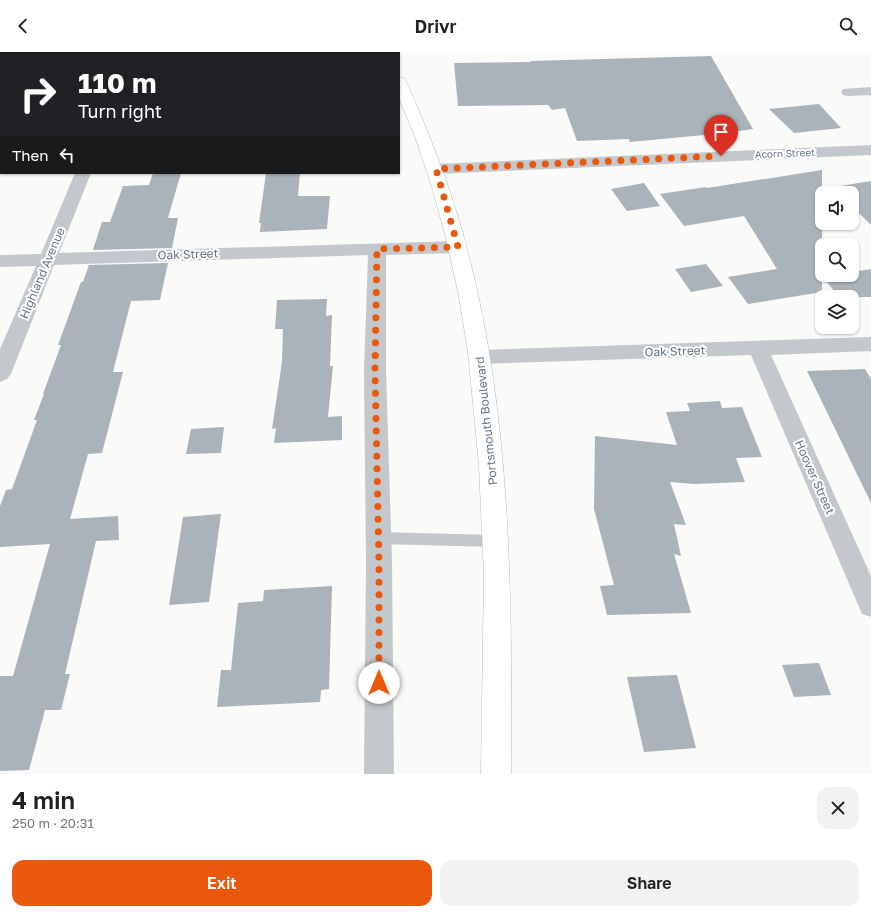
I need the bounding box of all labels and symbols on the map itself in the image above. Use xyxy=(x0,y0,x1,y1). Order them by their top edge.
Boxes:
pin xyxy=(704,115,738,156)
street label: Acorn Street xyxy=(755,146,815,160)
street label: Highland Avenue xyxy=(16,225,68,321)
street label: Oak Street xyxy=(157,245,219,263)
street label: Oak Street xyxy=(644,342,706,360)
street label: Portsmouth Boulevard xyxy=(472,356,500,486)
street label: Hoover Street xyxy=(792,437,838,517)
position arrow xyxy=(358,662,400,704)

